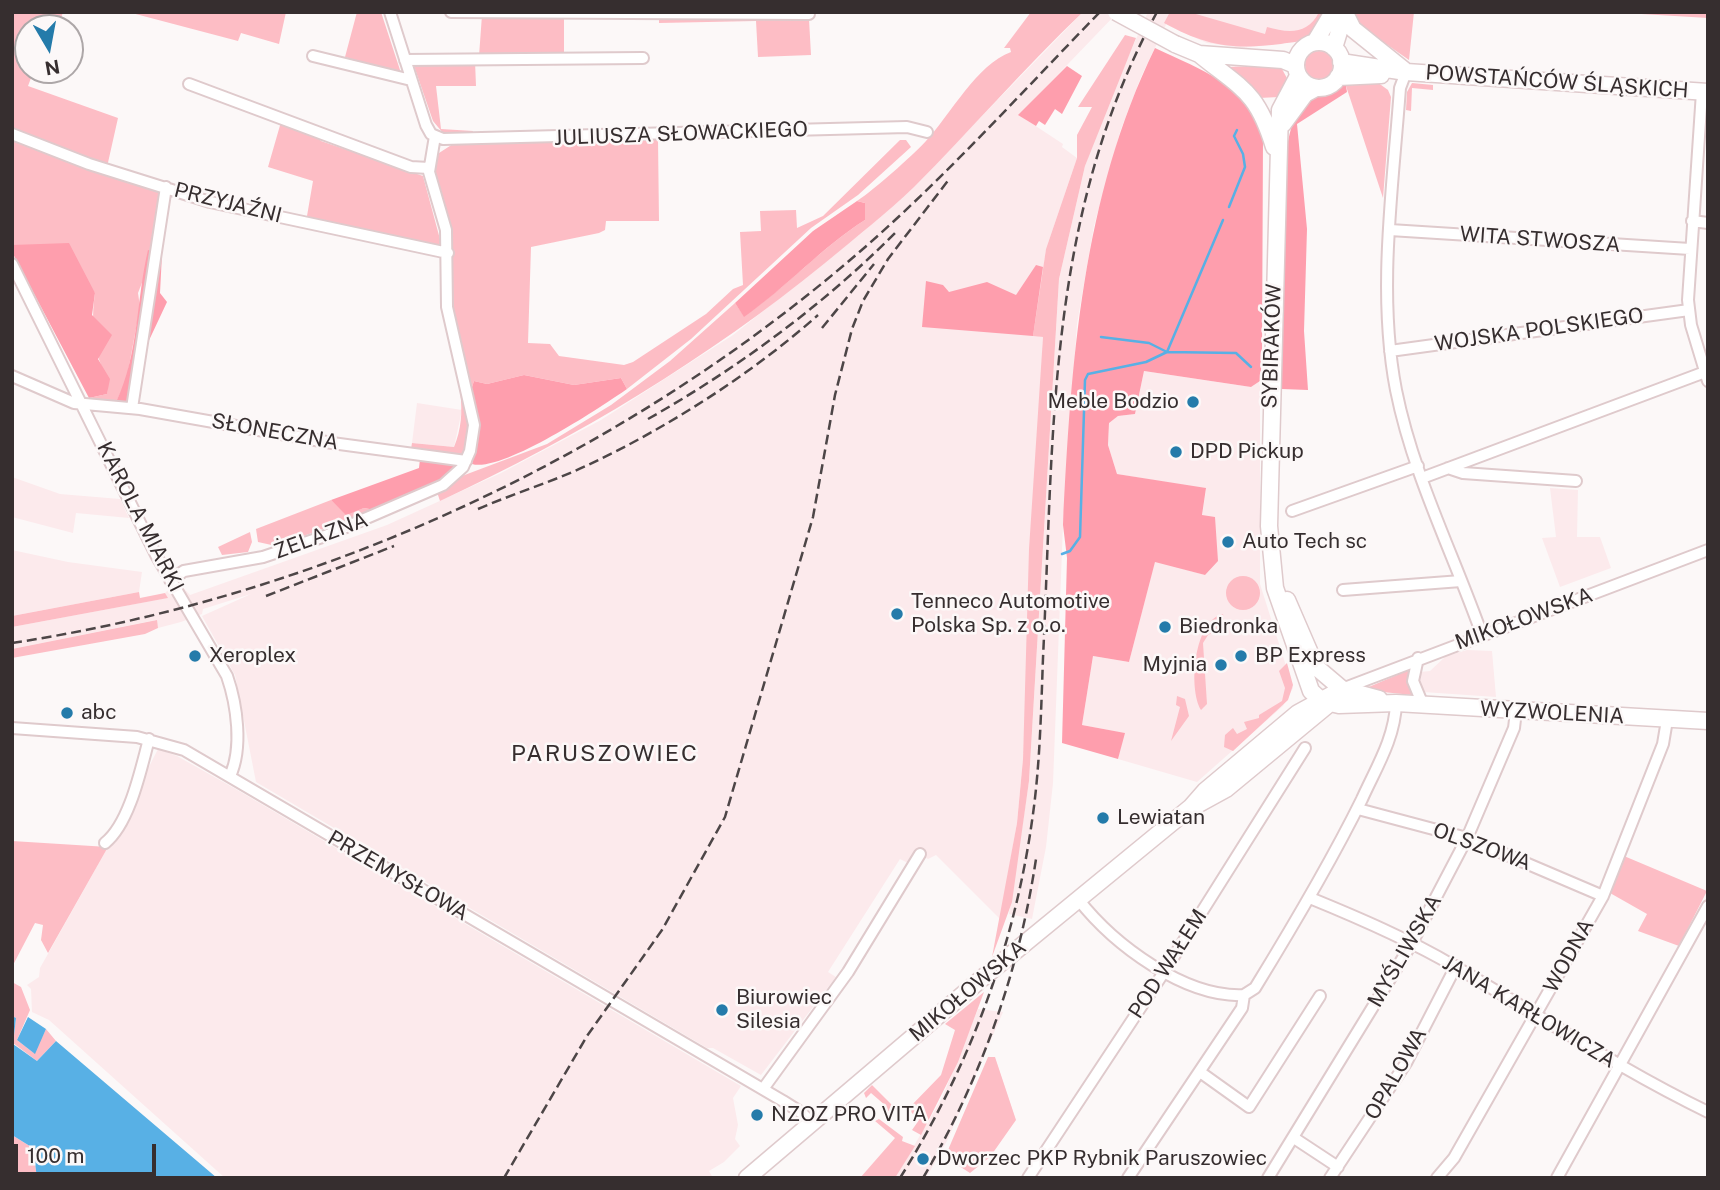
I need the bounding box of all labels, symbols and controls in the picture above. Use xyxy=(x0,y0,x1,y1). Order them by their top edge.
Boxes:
north arrow xyxy=(14,14,84,84)
text: N xyxy=(43,56,62,80)
street label: POWSTAŃCÓW ŚLĄSKICH xyxy=(1425,60,1689,104)
street label: JULIUSZA SŁOWACKIEGO xyxy=(554,117,808,151)
street label: PRZYJAŹNI xyxy=(172,177,284,229)
street label: WITA STWOSZA xyxy=(1459,222,1621,258)
street label: SYBIRAKÓW xyxy=(1257,283,1287,409)
street label: WOJSKA POLSKIEGO xyxy=(1433,303,1645,357)
place label: Meble Bodzio xyxy=(1048,389,1179,415)
marker: Meble Bodzio xyxy=(1185,394,1201,410)
street label: SŁONECZNA xyxy=(210,408,340,456)
street label: KAROLA MIARKI xyxy=(91,438,189,596)
place label: DPD Pickup xyxy=(1190,439,1304,465)
marker: DPD Pickup xyxy=(1168,444,1184,460)
street label: ŻELAZNA xyxy=(271,507,371,565)
place label: Auto Tech sc xyxy=(1242,529,1367,555)
marker: Auto Tech sc xyxy=(1220,534,1236,550)
street label: MIKOŁOWSKA xyxy=(1452,582,1596,656)
place label: Tenneco Automotive Polska Sp. z o.o. xyxy=(911,589,1110,639)
marker: Tenneco Automotive Polska Sp. z o.o. xyxy=(889,606,905,622)
place label: Biedronka xyxy=(1179,614,1278,640)
marker: Biedronka xyxy=(1157,619,1173,635)
place label: Xeroplex xyxy=(209,643,296,669)
place label: BP Express xyxy=(1255,643,1366,669)
marker: Xeroplex xyxy=(187,648,203,664)
marker: BP Express xyxy=(1233,648,1249,664)
place label: Myjnia xyxy=(1143,652,1207,678)
marker: Myjnia xyxy=(1213,657,1229,673)
street label: WYZWOLENIA xyxy=(1479,697,1625,729)
place label: abc xyxy=(81,700,117,726)
marker: abc xyxy=(59,705,75,721)
district label: PARUSZOWIEC xyxy=(512,740,698,768)
place label: Lewiatan xyxy=(1117,805,1205,831)
marker: Lewiatan xyxy=(1095,810,1111,826)
street label: OLSZOWA xyxy=(1429,818,1535,876)
street label: PRZEMYSŁOWA xyxy=(323,826,473,926)
street label: MYŚLIWSKA xyxy=(1363,890,1447,1012)
street label: POD WAŁEM xyxy=(1123,905,1213,1023)
street label: WODNA xyxy=(1538,915,1600,997)
street label: MIKOŁOWSKA xyxy=(905,935,1031,1047)
street label: JANA KARŁOWICZA xyxy=(1438,950,1620,1074)
place label: Biurowiec Silesia xyxy=(736,985,832,1035)
marker: Biurowiec Silesia xyxy=(714,1002,730,1018)
street label: OPALOWA xyxy=(1360,1024,1432,1124)
place label: NZOZ PRO VITA xyxy=(771,1102,927,1128)
marker: NZOZ PRO VITA xyxy=(749,1107,765,1123)
scale bar xyxy=(18,1130,159,1174)
text: 100 m xyxy=(27,1143,84,1168)
place label: Dworzec PKP Rybnik Paruszowiec xyxy=(937,1146,1267,1172)
marker: Dworzec PKP Rybnik Paruszowiec xyxy=(915,1151,931,1167)

